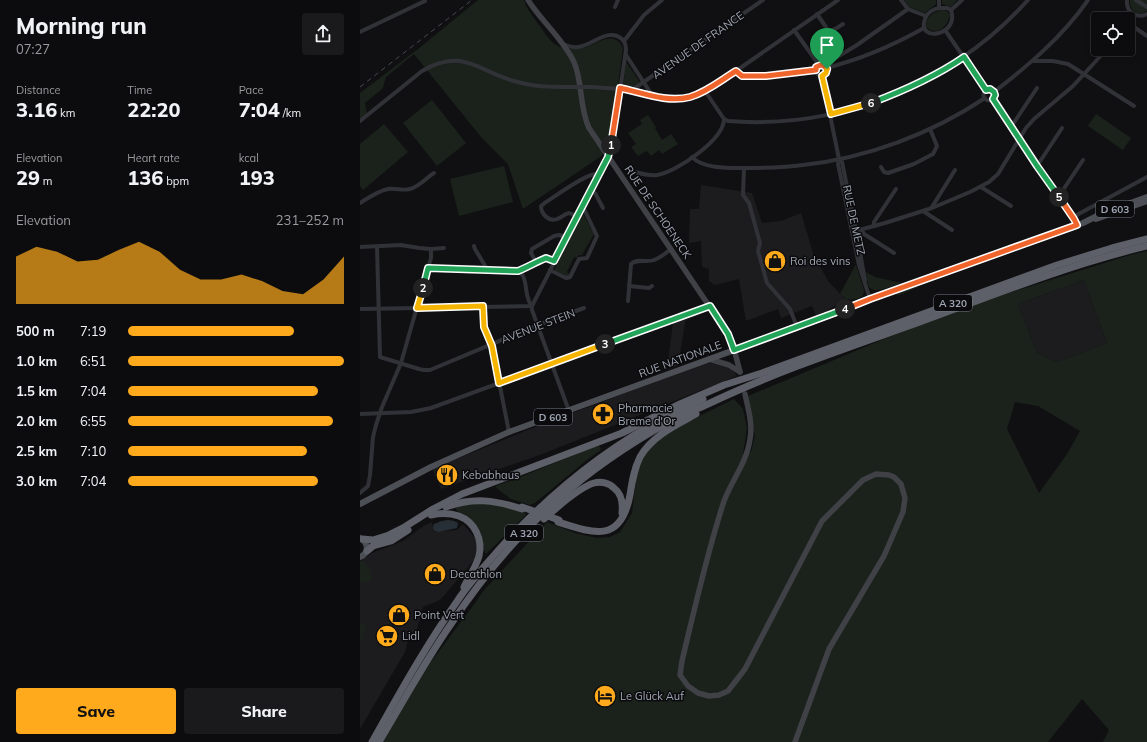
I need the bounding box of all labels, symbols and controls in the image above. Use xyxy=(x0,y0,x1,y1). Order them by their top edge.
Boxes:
street label: AVENUE DE FRANCE xyxy=(649,8,747,82)
text: Morning run xyxy=(16,12,147,40)
map controls xyxy=(1091,12,1135,56)
button: locate xyxy=(1091,12,1135,56)
button: share xyxy=(302,13,344,55)
pin xyxy=(810,28,844,69)
icon: arrive xyxy=(816,34,838,56)
text: 07:27 xyxy=(16,41,50,57)
text: Distance xyxy=(16,83,60,97)
text: Time xyxy=(127,83,152,97)
text: Pace xyxy=(239,83,263,97)
pin: 6 xyxy=(861,93,881,113)
text: 6 xyxy=(868,96,874,110)
text: 3.16 xyxy=(16,97,57,122)
text: 22:20 xyxy=(127,97,181,122)
text: 7:04 xyxy=(239,97,280,122)
text: km xyxy=(57,106,75,120)
text: /km xyxy=(280,106,301,120)
pin: 1 xyxy=(601,135,621,155)
text: 1 xyxy=(608,138,614,152)
text: Elevation xyxy=(16,151,63,165)
text: Heart rate xyxy=(127,151,180,165)
text: kcal xyxy=(239,151,259,165)
street label: RUE DE SCHOENECK xyxy=(622,163,695,262)
text: 29 xyxy=(16,165,40,190)
text: 136 xyxy=(127,165,163,190)
text: 193 xyxy=(239,165,275,190)
text: m xyxy=(40,174,53,188)
text: bpm xyxy=(163,174,189,188)
street label: RUE DE METZ xyxy=(840,184,868,257)
pin: 5 xyxy=(1049,187,1069,207)
text: 5 xyxy=(1056,190,1062,204)
road number: D 603 xyxy=(1096,201,1134,217)
text: Elevation xyxy=(16,212,71,228)
text: 231–252 m xyxy=(276,212,344,228)
shop icon: Roi des vins xyxy=(762,248,788,274)
place label: Roi des vins xyxy=(790,254,851,268)
pin: 2 xyxy=(413,278,433,298)
text: 2 xyxy=(420,281,426,295)
road number: A 320 xyxy=(934,295,972,311)
pin: 4 xyxy=(835,299,855,319)
text: 4 xyxy=(842,302,848,316)
street label: AVENUE STEIN xyxy=(499,305,577,347)
text: 500 m xyxy=(16,323,55,339)
text: 7:19 xyxy=(80,323,106,339)
pin: 3 xyxy=(595,334,615,354)
text: 3 xyxy=(602,337,608,351)
street label: RUE NATIONALE xyxy=(637,338,723,380)
text: 1.0 km xyxy=(16,353,57,369)
text: 6:51 xyxy=(80,353,106,369)
text: 1.5 km xyxy=(16,383,57,399)
text: 7:04 xyxy=(80,383,106,399)
pharmacy icon: Pharmacie Breme d'Or xyxy=(590,401,616,427)
place label: Pharmacie Breme d'Or xyxy=(618,401,675,428)
road number: D 603 xyxy=(534,409,572,425)
text: 2.0 km xyxy=(16,413,57,429)
text: 6:55 xyxy=(80,413,106,429)
text: 2.5 km xyxy=(16,443,57,459)
text: 7:10 xyxy=(80,443,106,459)
restaurant icon: Kebabhaus xyxy=(434,462,460,488)
place label: Kebabhaus xyxy=(462,468,519,482)
text: 3.0 km xyxy=(16,473,57,489)
text: 7:04 xyxy=(80,473,106,489)
road number: A 320 xyxy=(505,525,543,541)
shop icon: Decathlon xyxy=(422,561,448,587)
place label: Decathlon xyxy=(450,567,502,581)
shop icon: Point Vert xyxy=(386,602,412,628)
place label: Point Vert xyxy=(414,608,464,622)
supermarket icon: Lidl xyxy=(374,623,400,649)
place label: Lidl xyxy=(402,629,420,643)
hotel icon: Le Glück Auf xyxy=(592,683,618,709)
button: Save xyxy=(16,688,176,734)
button: Share xyxy=(184,688,344,734)
place label: Le Glück Auf xyxy=(620,689,684,703)

